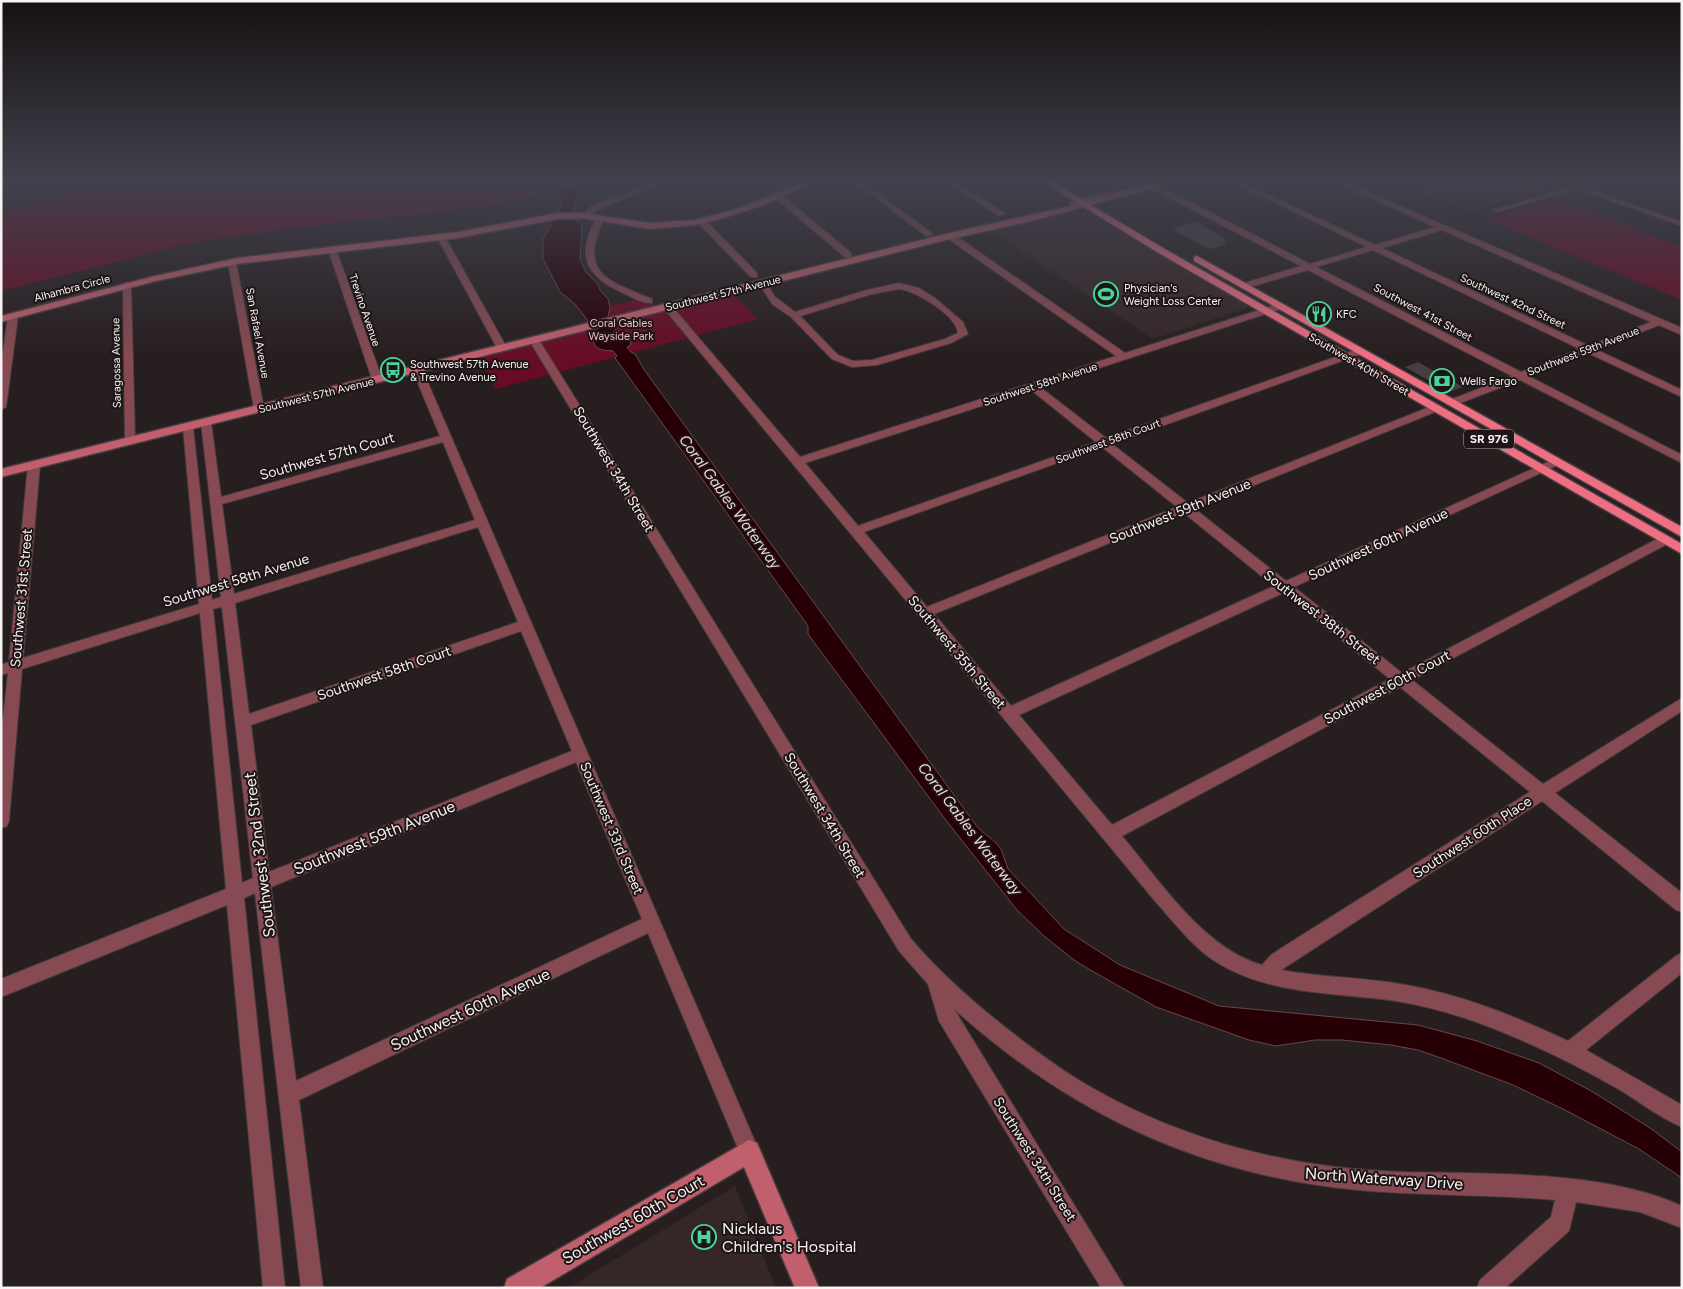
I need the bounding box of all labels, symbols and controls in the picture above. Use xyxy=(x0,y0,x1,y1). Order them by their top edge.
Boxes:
street label: Southwest 42nd Street xyxy=(1458,271,1568,332)
street label: Alhambra Circle xyxy=(33,272,112,305)
street label: Trevino Avenue xyxy=(346,272,383,348)
street label: Southwest 57th Avenue xyxy=(664,273,782,314)
sports icon: Physician's Weight Loss Center xyxy=(1093,281,1119,307)
street label: Southwest 41st Street xyxy=(1371,281,1474,344)
place label: Physician's Weight Loss Center xyxy=(1124,282,1221,308)
street label: San Rafael Avenue xyxy=(243,287,272,379)
restaurant icon: KFC xyxy=(1306,301,1332,327)
place label: KFC xyxy=(1336,308,1357,321)
park label: Coral Gables Wayside Park xyxy=(588,317,654,343)
street label: Saragossa Avenue xyxy=(109,318,124,408)
street label: Southwest 59th Avenue xyxy=(1525,324,1641,379)
street label: Southwest 40th Street xyxy=(1306,330,1411,398)
bus stop icon: Southwest 57th Avenue & Trevino Avenue xyxy=(380,357,406,383)
place label: Southwest 57th Avenue & Trevino Avenue xyxy=(410,358,528,384)
street label: Southwest 58th Avenue xyxy=(981,360,1099,409)
bank icon: Wells Fargo xyxy=(1429,368,1455,394)
street label: Southwest 57th Avenue xyxy=(257,375,375,416)
place label: Wells Fargo xyxy=(1460,375,1517,388)
street label: Southwest 34th Street xyxy=(569,403,658,535)
street label: Southwest 58th Court xyxy=(1054,416,1162,466)
street label: Southwest 57th Court xyxy=(258,429,396,484)
road number: SR 976 xyxy=(1464,429,1514,448)
water label: Coral Gables Waterway xyxy=(675,431,785,574)
street label: Southwest 59th Avenue xyxy=(1107,475,1254,548)
street label: Southwest 60th Avenue xyxy=(1306,504,1451,584)
street label: Southwest 31st Street xyxy=(7,528,36,668)
street label: Southwest 58th Avenue xyxy=(161,550,312,611)
street label: Southwest 38th Street xyxy=(1260,567,1383,668)
street label: Southwest 35th Street xyxy=(904,592,1009,712)
street label: Southwest 58th Court xyxy=(315,643,453,704)
street label: Southwest 60th Court xyxy=(1321,647,1453,728)
street label: Southwest 34th Street xyxy=(780,749,869,881)
street label: Southwest 33rd Street xyxy=(576,759,647,897)
water label: Coral Gables Waterway xyxy=(914,759,1027,900)
street label: Southwest 32nd Street xyxy=(240,771,279,939)
street label: Southwest 60th Place xyxy=(1410,792,1535,882)
street label: Southwest 59th Avenue xyxy=(291,796,458,879)
street label: Southwest 60th Avenue xyxy=(387,964,553,1055)
street label: Southwest 34th Street xyxy=(989,1094,1080,1225)
street label: North Waterway Drive xyxy=(1304,1163,1464,1194)
street label: Southwest 60th Court xyxy=(559,1171,708,1268)
place label: Nicklaus Children's Hospital xyxy=(722,1219,856,1256)
hospital icon: Nicklaus Children's Hospital xyxy=(691,1224,717,1250)

